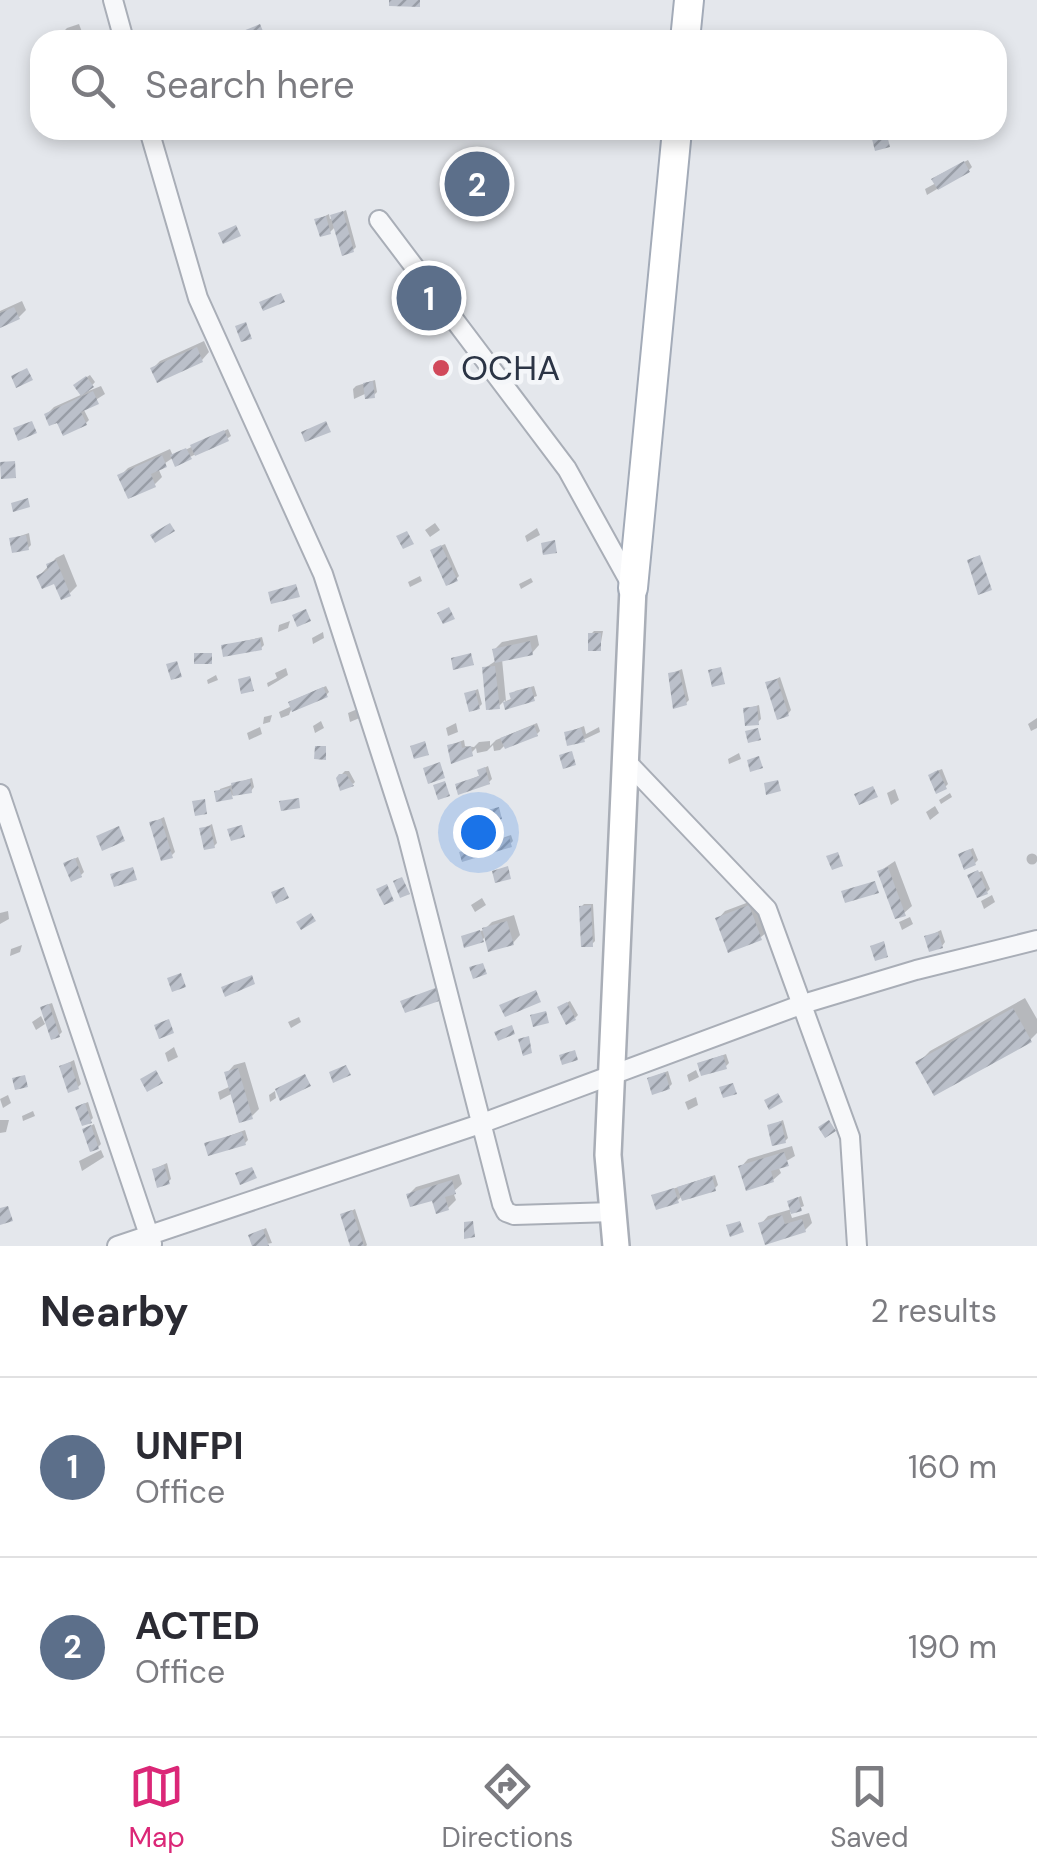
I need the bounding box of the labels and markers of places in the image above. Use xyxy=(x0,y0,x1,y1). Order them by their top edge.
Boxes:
pin: 2 xyxy=(444,146,510,222)
pin: 1 xyxy=(396,260,462,336)
place label: OCHA xyxy=(461,345,560,391)
marker: OCHA xyxy=(430,357,452,379)

